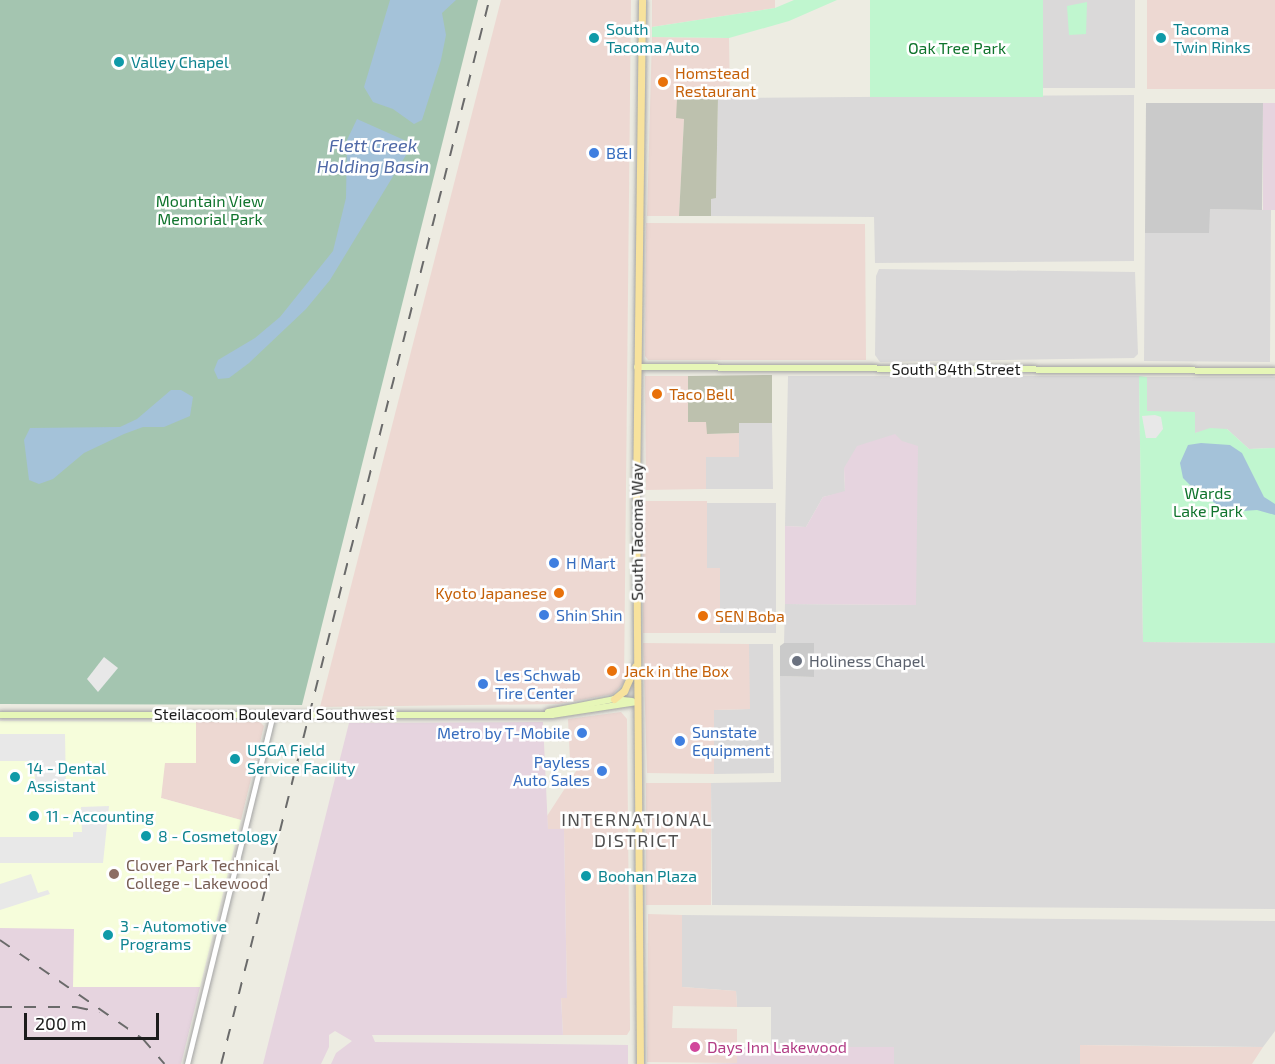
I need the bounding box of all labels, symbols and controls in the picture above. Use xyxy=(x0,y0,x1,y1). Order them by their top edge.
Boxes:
place label: South Tacoma Auto xyxy=(606,19,700,57)
place label: Tacoma Twin Rinks xyxy=(1173,19,1251,57)
marker: South Tacoma Auto xyxy=(587,31,601,45)
marker: Tacoma Twin Rinks xyxy=(1154,31,1168,45)
park label: Oak Tree Park xyxy=(908,38,1006,58)
place label: Valley Chapel xyxy=(131,52,229,72)
marker: Valley Chapel xyxy=(112,55,126,69)
place label: Homstead Restaurant xyxy=(675,63,756,101)
marker: Homstead Restaurant xyxy=(656,75,670,89)
water label: Flett Creek Holding Basin xyxy=(317,135,429,178)
place label: B&I xyxy=(606,143,632,163)
marker: B&I xyxy=(587,146,601,160)
park label: Mountain View Memorial Park xyxy=(156,191,264,229)
street label: South 84th Street xyxy=(891,359,1021,379)
place label: Taco Bell xyxy=(669,384,734,404)
marker: Taco Bell xyxy=(650,387,664,401)
street label: South Tacoma Way xyxy=(627,463,647,601)
park label: Wards Lake Park xyxy=(1173,483,1243,521)
place label: H Mart xyxy=(566,553,616,573)
marker: H Mart xyxy=(547,556,561,570)
place label: Kyoto Japanese xyxy=(435,583,547,603)
marker: Kyoto Japanese xyxy=(552,586,566,600)
place label: Shin Shin xyxy=(556,605,623,625)
place label: SEN Boba xyxy=(715,606,785,626)
marker: Shin Shin xyxy=(537,608,551,622)
marker: SEN Boba xyxy=(696,609,710,623)
place label: Holiness Chapel xyxy=(809,651,925,671)
marker: Holiness Chapel xyxy=(790,654,804,668)
place label: Jack in the Box xyxy=(624,661,729,681)
marker: Jack in the Box xyxy=(605,664,619,678)
place label: Les Schwab Tire Center xyxy=(495,665,581,703)
marker: Les Schwab Tire Center xyxy=(476,677,490,691)
street label: Steilacoom Boulevard Southwest xyxy=(154,704,394,724)
place label: Sunstate Equipment xyxy=(692,722,770,760)
place label: Metro by T-Mobile xyxy=(436,723,570,743)
marker: Metro by T-Mobile xyxy=(575,726,589,740)
marker: Sunstate Equipment xyxy=(673,734,687,748)
place label: USGA Field Service Facility xyxy=(247,740,355,778)
marker: USGA Field Service Facility xyxy=(228,752,242,766)
place label: Payless Auto Sales xyxy=(513,752,590,790)
place label: 14 - Dental Assistant xyxy=(27,758,106,796)
marker: Payless Auto Sales xyxy=(595,764,609,778)
marker: 14 - Dental Assistant xyxy=(8,770,22,784)
place label: 11 - Accounting xyxy=(46,806,154,826)
marker: 11 - Accounting xyxy=(27,809,41,823)
district label: INTERNATIONAL DISTRICT xyxy=(561,809,713,852)
place label: 8 - Cosmetology xyxy=(158,826,277,846)
marker: 8 - Cosmetology xyxy=(139,829,153,843)
place label: Clover Park Technical College - Lakewood xyxy=(126,855,280,893)
place label: Boohan Plaza xyxy=(598,866,697,886)
marker: Clover Park Technical College - Lakewood xyxy=(107,867,121,881)
marker: Boohan Plaza xyxy=(579,869,593,883)
place label: 3 - Automotive Programs xyxy=(120,916,228,954)
marker: 3 - Automotive Programs xyxy=(101,928,115,942)
scale bar xyxy=(27,1001,162,1039)
text: 200 m xyxy=(35,1012,87,1034)
place label: Days Inn Lakewood xyxy=(707,1037,847,1057)
marker: Days Inn Lakewood xyxy=(688,1040,702,1054)

